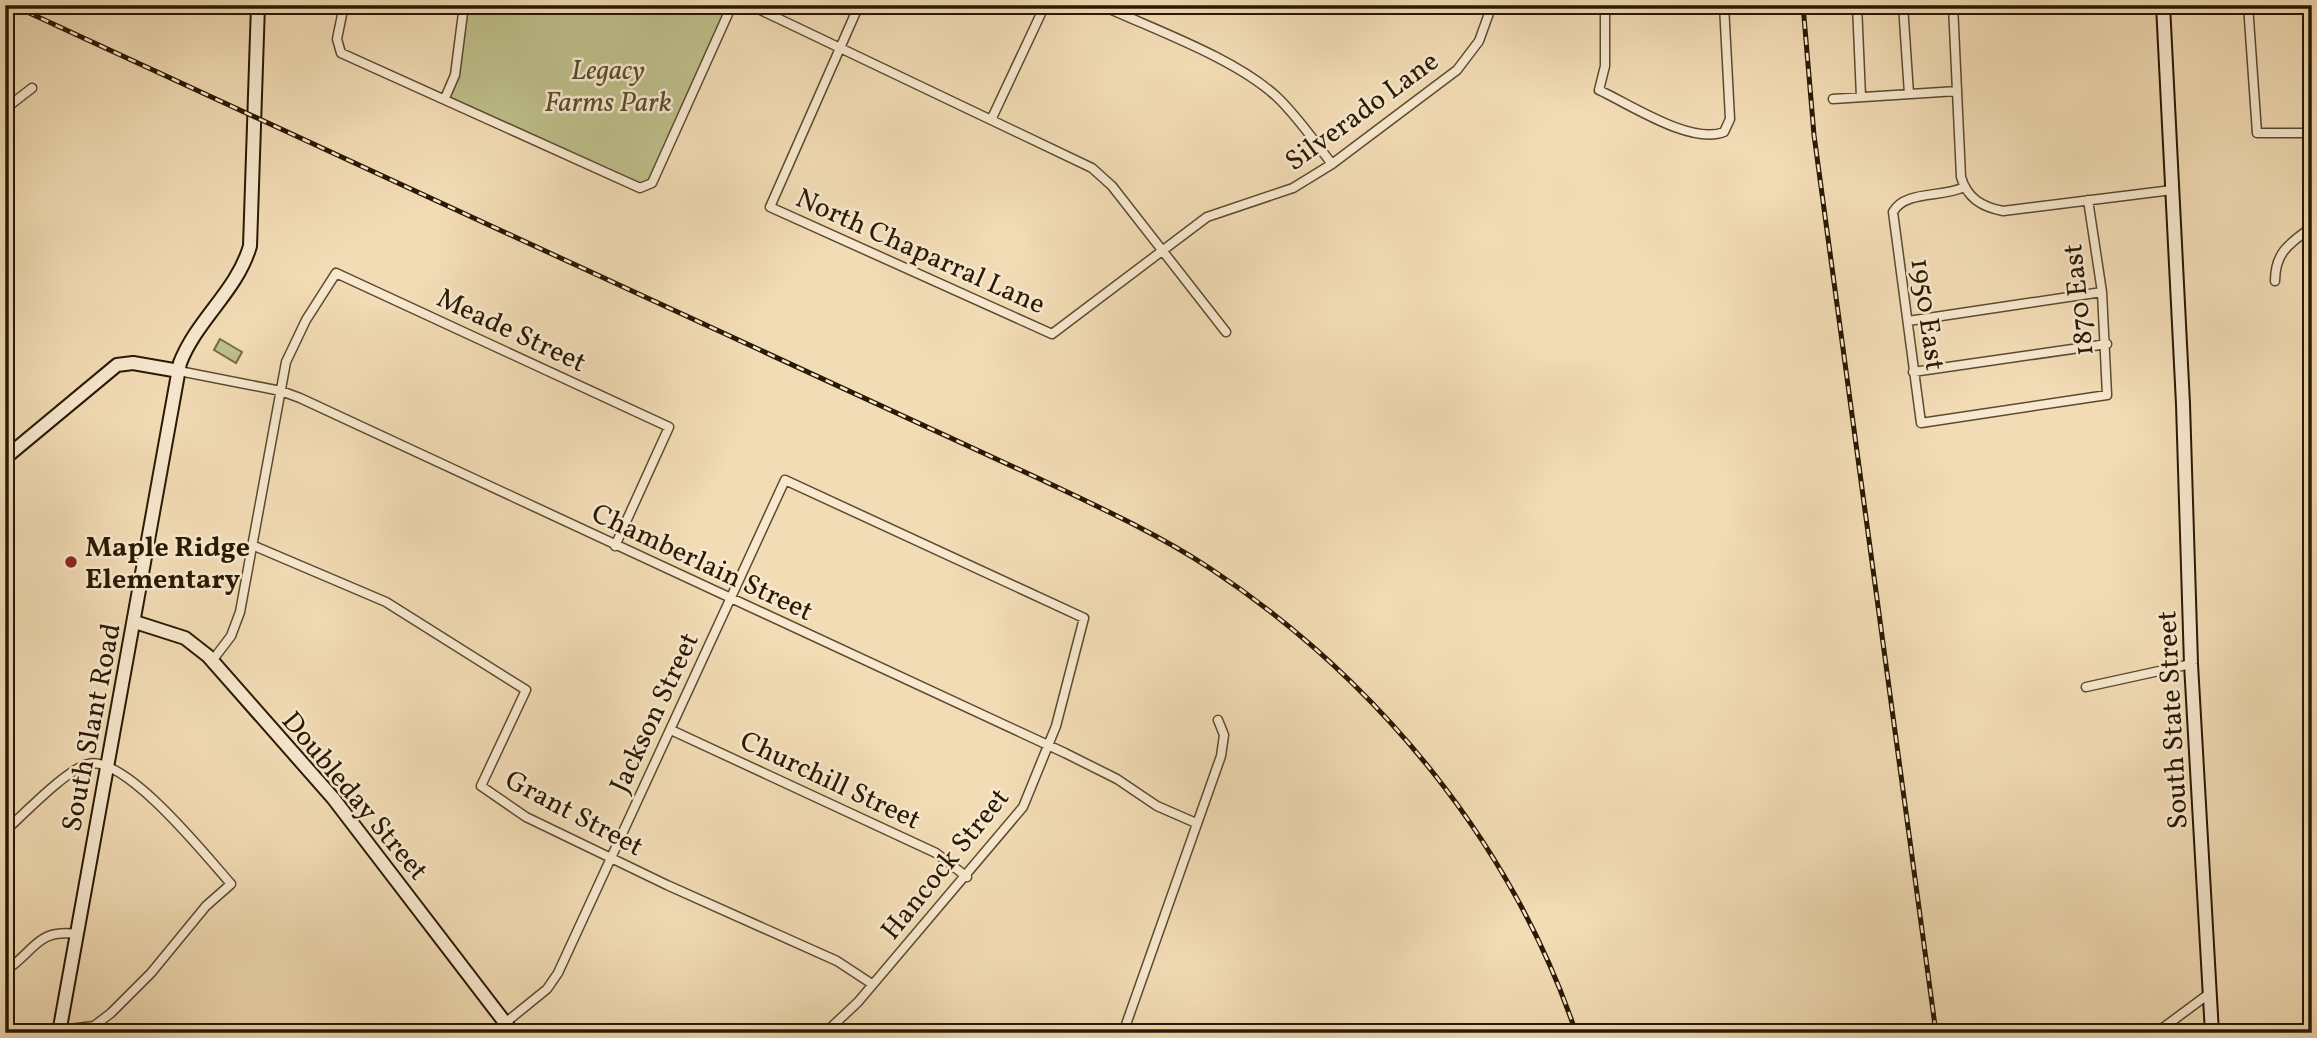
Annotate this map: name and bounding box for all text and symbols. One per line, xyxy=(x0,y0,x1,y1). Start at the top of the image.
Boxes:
street label: Silverado Lane xyxy=(1278,43,1447,181)
park label: Legacy Farms Park xyxy=(544,52,672,123)
street label: North Chaparral Lane xyxy=(789,180,1051,325)
street label: 1870 East xyxy=(2054,242,2105,358)
street label: 1950 East xyxy=(1899,256,1954,373)
street label: Meade Street xyxy=(430,280,592,383)
street label: Chamberlain Street xyxy=(585,495,819,632)
place label: Maple Ridge Elementary xyxy=(85,529,250,600)
marker: Maple Ridge Elementary xyxy=(63,554,79,570)
street label: South State Street xyxy=(2148,610,2199,830)
street label: South Slant Road xyxy=(53,620,132,835)
street label: Jackson Street xyxy=(601,626,709,800)
street label: Doubleday Street xyxy=(272,704,437,890)
street label: Churchill Street xyxy=(733,722,927,840)
street label: Grant Street xyxy=(498,761,650,867)
street label: Hancock Street xyxy=(873,780,1019,949)

